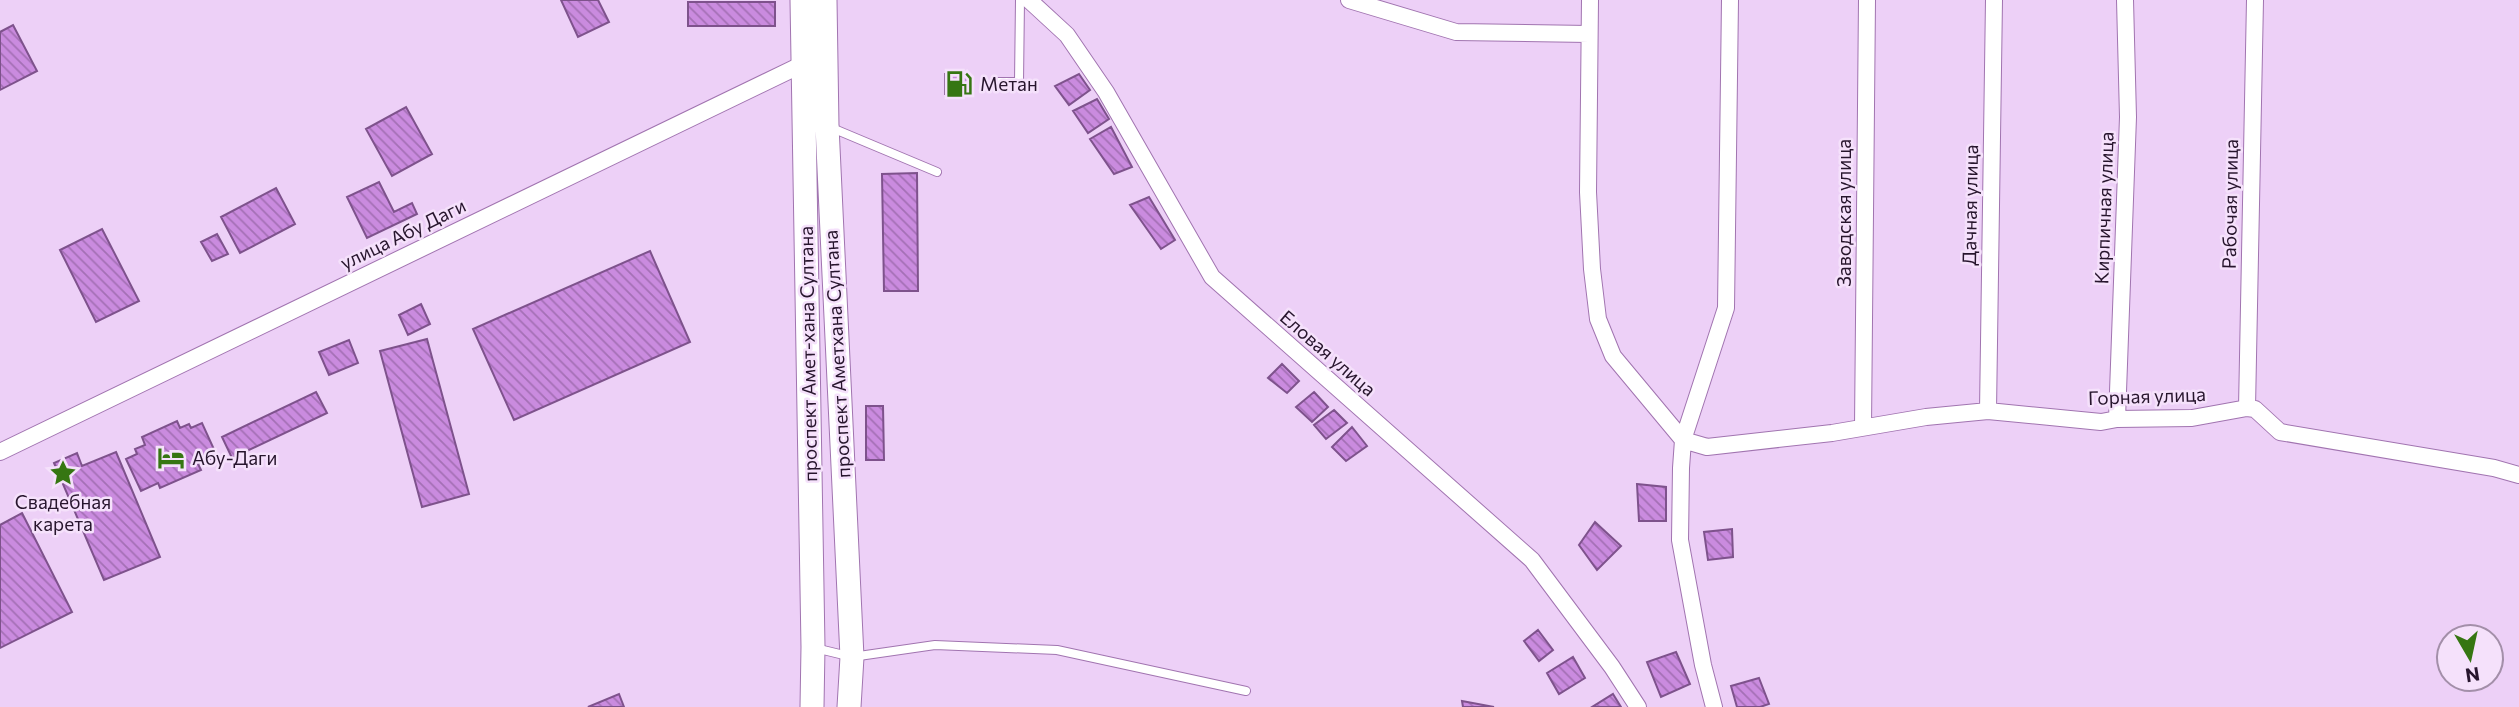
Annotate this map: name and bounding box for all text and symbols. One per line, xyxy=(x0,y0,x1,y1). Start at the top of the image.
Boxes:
fuel station icon: Метан xyxy=(944,69,974,99)
place label: Метан xyxy=(980,72,1038,95)
street label: Кирпичная улица xyxy=(2089,131,2118,285)
street label: Заводская улица xyxy=(1832,139,1855,287)
street label: Рабочая улица xyxy=(2217,139,2242,269)
street label: Дачная улица xyxy=(1957,144,1982,266)
street label: улица Абу Даги xyxy=(336,193,469,274)
street label: проспект Амет-хана Султана xyxy=(794,226,821,482)
street label: проспект Аметхана Султана xyxy=(819,229,854,479)
street label: Еловая улица xyxy=(1276,305,1381,400)
street label: Горная улица xyxy=(2088,382,2206,409)
hotel icon: Абу-Даги xyxy=(156,443,186,473)
place label: Абу-Даги xyxy=(192,446,277,469)
place icon: Свадебная карета xyxy=(48,458,78,488)
place label: Свадебная карета xyxy=(15,490,111,535)
north arrow xyxy=(2435,623,2505,693)
text: N xyxy=(2464,663,2482,688)

